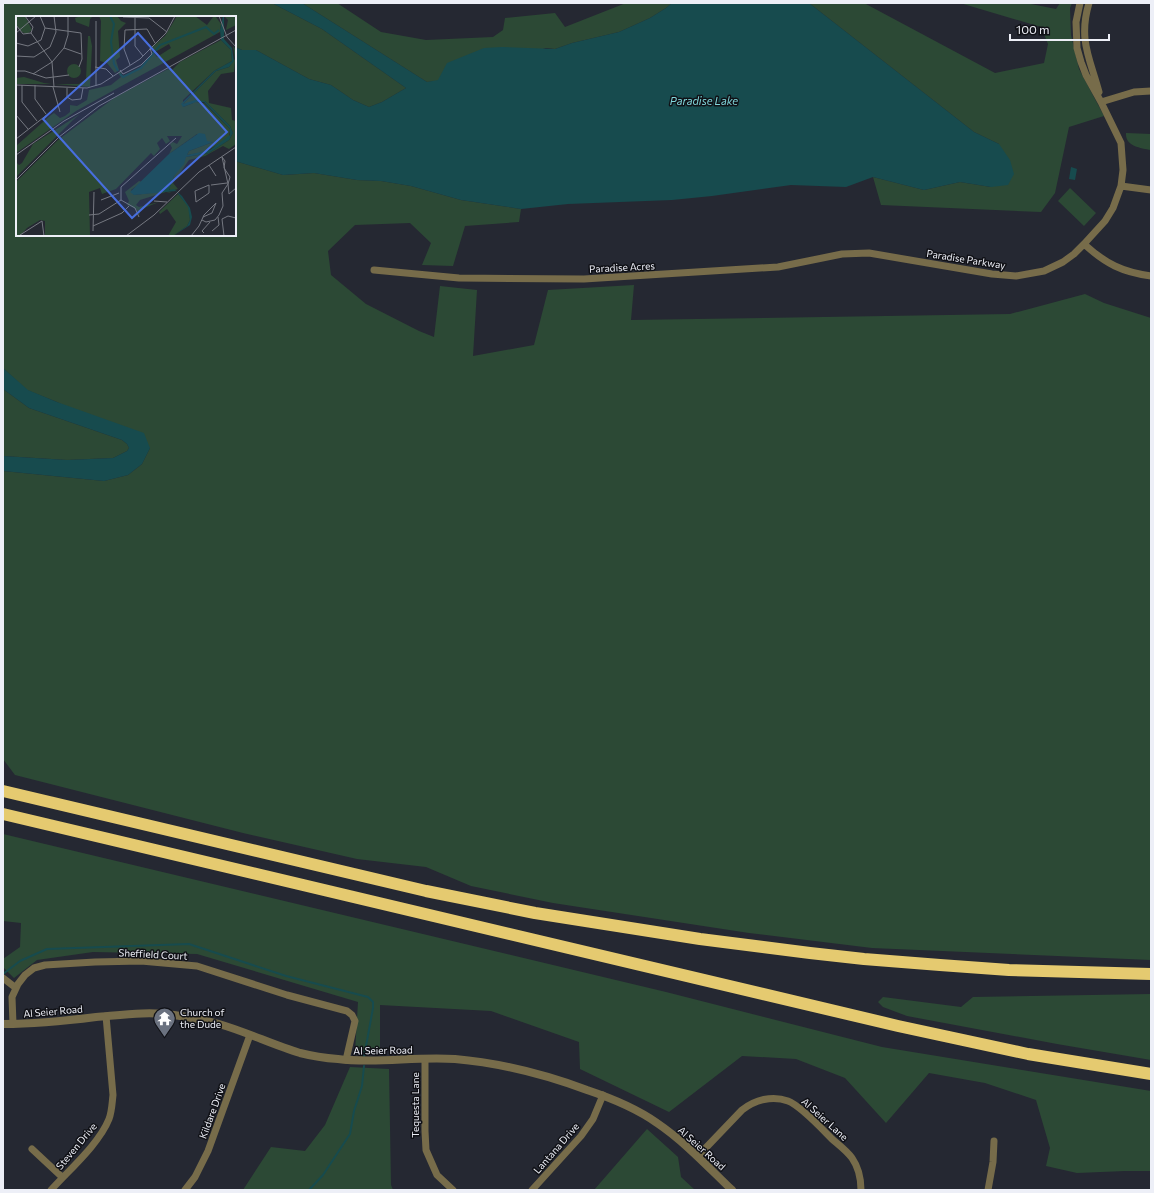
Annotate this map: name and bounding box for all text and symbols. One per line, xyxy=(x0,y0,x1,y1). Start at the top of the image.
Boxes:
inset map xyxy=(16,16,236,236)
scale bar xyxy=(1010,16,1109,42)
text: 100 m xyxy=(1016,22,1050,36)
water label: Paradise Lake xyxy=(670,94,738,107)
street label: Paradise Parkway xyxy=(926,247,1006,271)
street label: Paradise Acres xyxy=(589,259,656,275)
street label: Sheffield Court xyxy=(118,946,188,962)
street label: Al Seier Road xyxy=(23,1002,83,1020)
temple icon: Church of the Dude xyxy=(151,1005,177,1038)
place label: Church of the Dude xyxy=(180,1006,224,1030)
street label: Al Seier Road xyxy=(353,1043,413,1057)
street label: Tequesta Lane xyxy=(409,1072,421,1138)
street label: Kildare Drive xyxy=(196,1082,228,1140)
street label: Al Seier Lane xyxy=(799,1095,851,1143)
street label: Steven Drive xyxy=(53,1120,99,1172)
street label: Lantana Drive xyxy=(531,1120,581,1176)
street label: Al Seier Road xyxy=(676,1124,728,1173)

